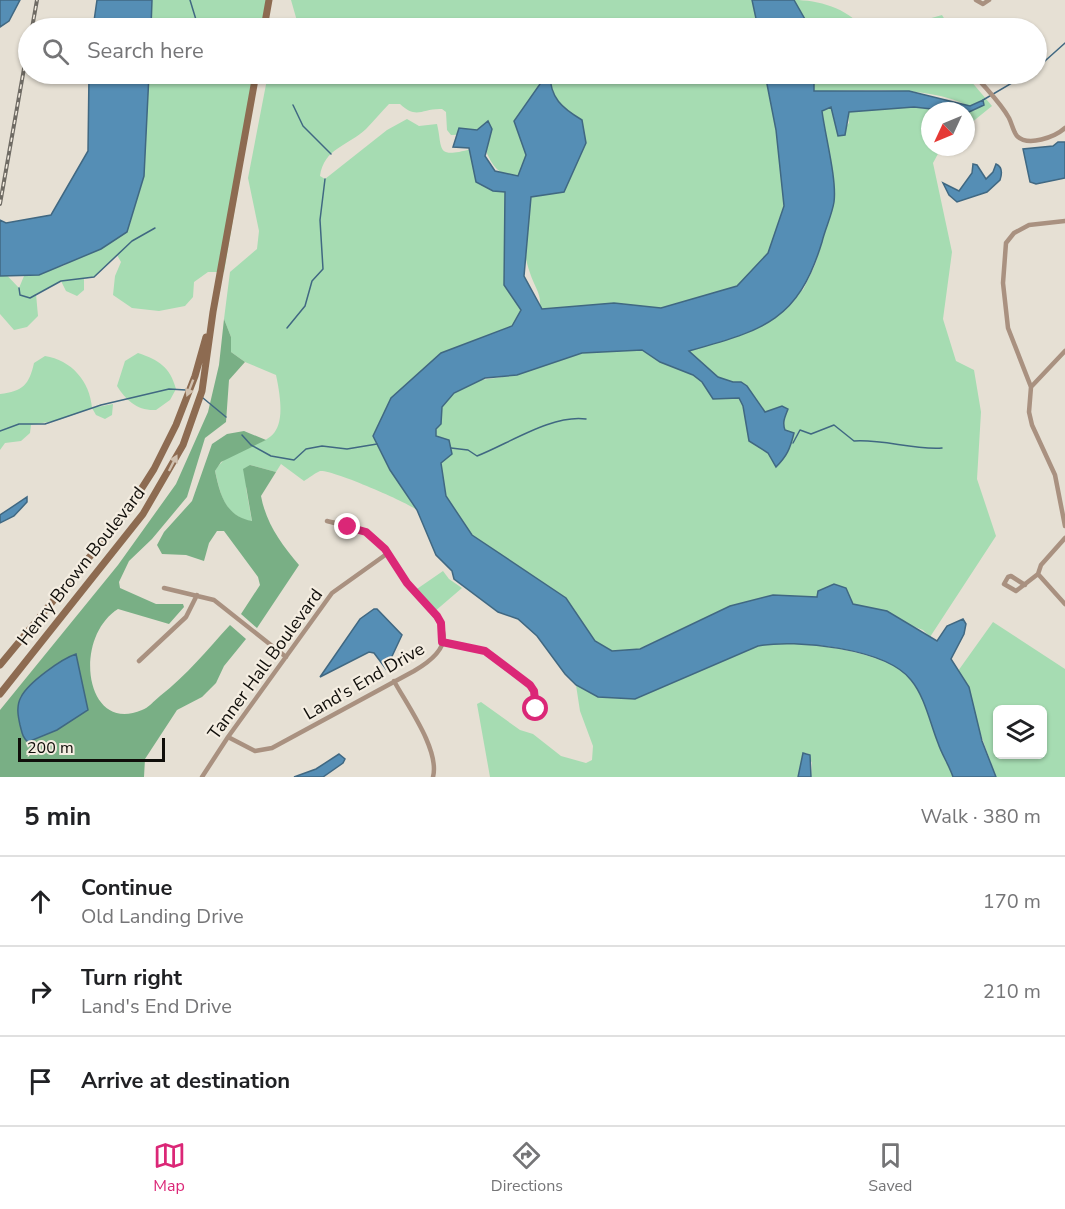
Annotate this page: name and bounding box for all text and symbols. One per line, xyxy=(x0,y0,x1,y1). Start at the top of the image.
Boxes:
search box xyxy=(18,18,1047,84)
icon: search xyxy=(39,35,72,68)
text: Search here xyxy=(87,36,204,66)
north arrow xyxy=(921,102,975,156)
one-way arrow xyxy=(185,379,195,397)
one-way arrow xyxy=(169,454,178,471)
street label: Henry Brown Boulevard xyxy=(11,482,151,650)
route end xyxy=(334,513,360,539)
street label: Tanner Hall Boulevard xyxy=(202,584,328,744)
street label: Land's End Drive xyxy=(299,637,429,725)
route start xyxy=(522,695,548,721)
map controls xyxy=(993,705,1047,759)
button: layers xyxy=(993,705,1047,759)
scale bar xyxy=(18,735,165,762)
text: 200 m xyxy=(27,737,74,759)
text: 5 min xyxy=(24,799,91,834)
text: Walk · 380 m xyxy=(921,803,1041,830)
text: Continue xyxy=(81,873,172,903)
icon: ahead xyxy=(24,885,57,918)
text: 170 m xyxy=(983,888,1041,915)
text: Old Landing Drive xyxy=(81,903,244,930)
text: Turn right xyxy=(81,963,182,993)
icon: right xyxy=(24,975,57,1008)
text: 210 m xyxy=(983,978,1041,1005)
text: Land's End Drive xyxy=(81,993,232,1020)
icon: arrive xyxy=(24,1065,57,1098)
text: Arrive at destination xyxy=(81,1066,290,1096)
tab: Map xyxy=(153,1139,186,1197)
tab: Directions xyxy=(491,1139,563,1197)
tab: Saved xyxy=(868,1139,912,1197)

